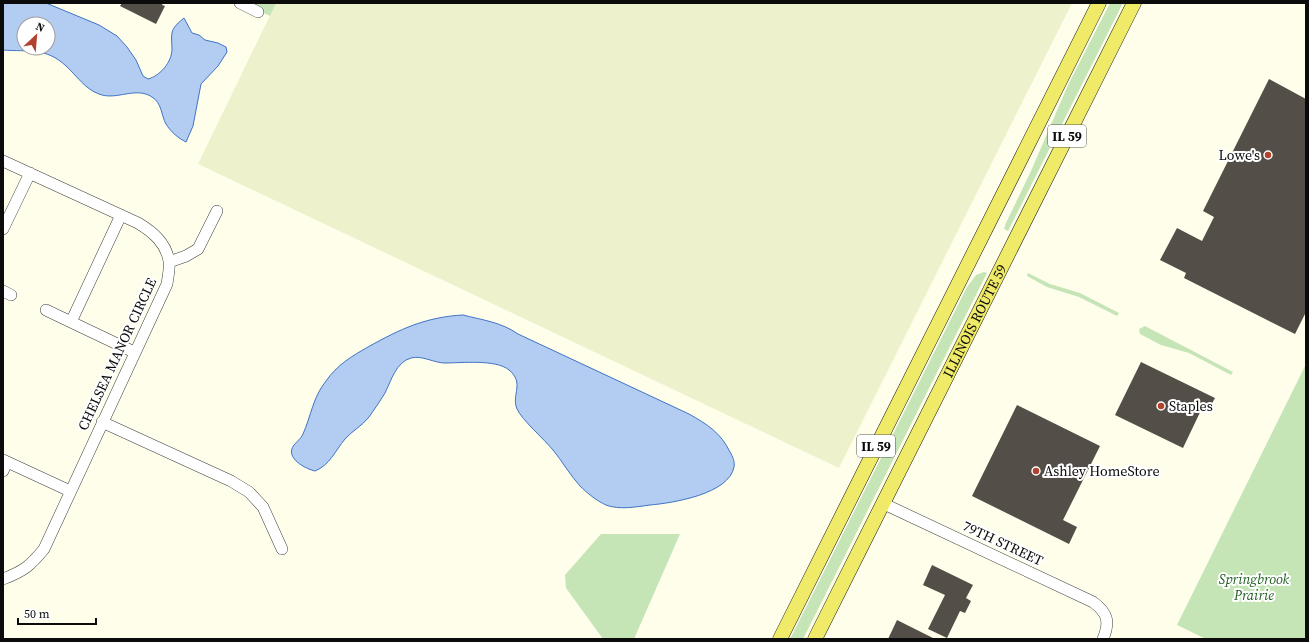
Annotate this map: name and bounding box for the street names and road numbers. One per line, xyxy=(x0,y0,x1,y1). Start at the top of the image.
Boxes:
road number: IL 59 xyxy=(1048,125,1086,147)
street label: ILLINOIS ROUTE 59 xyxy=(938,261,1011,381)
street label: CHELSEA MANOR CIRCLE xyxy=(73,274,161,434)
road number: IL 59 xyxy=(857,435,895,457)
street label: 79TH STREET xyxy=(959,516,1047,571)

